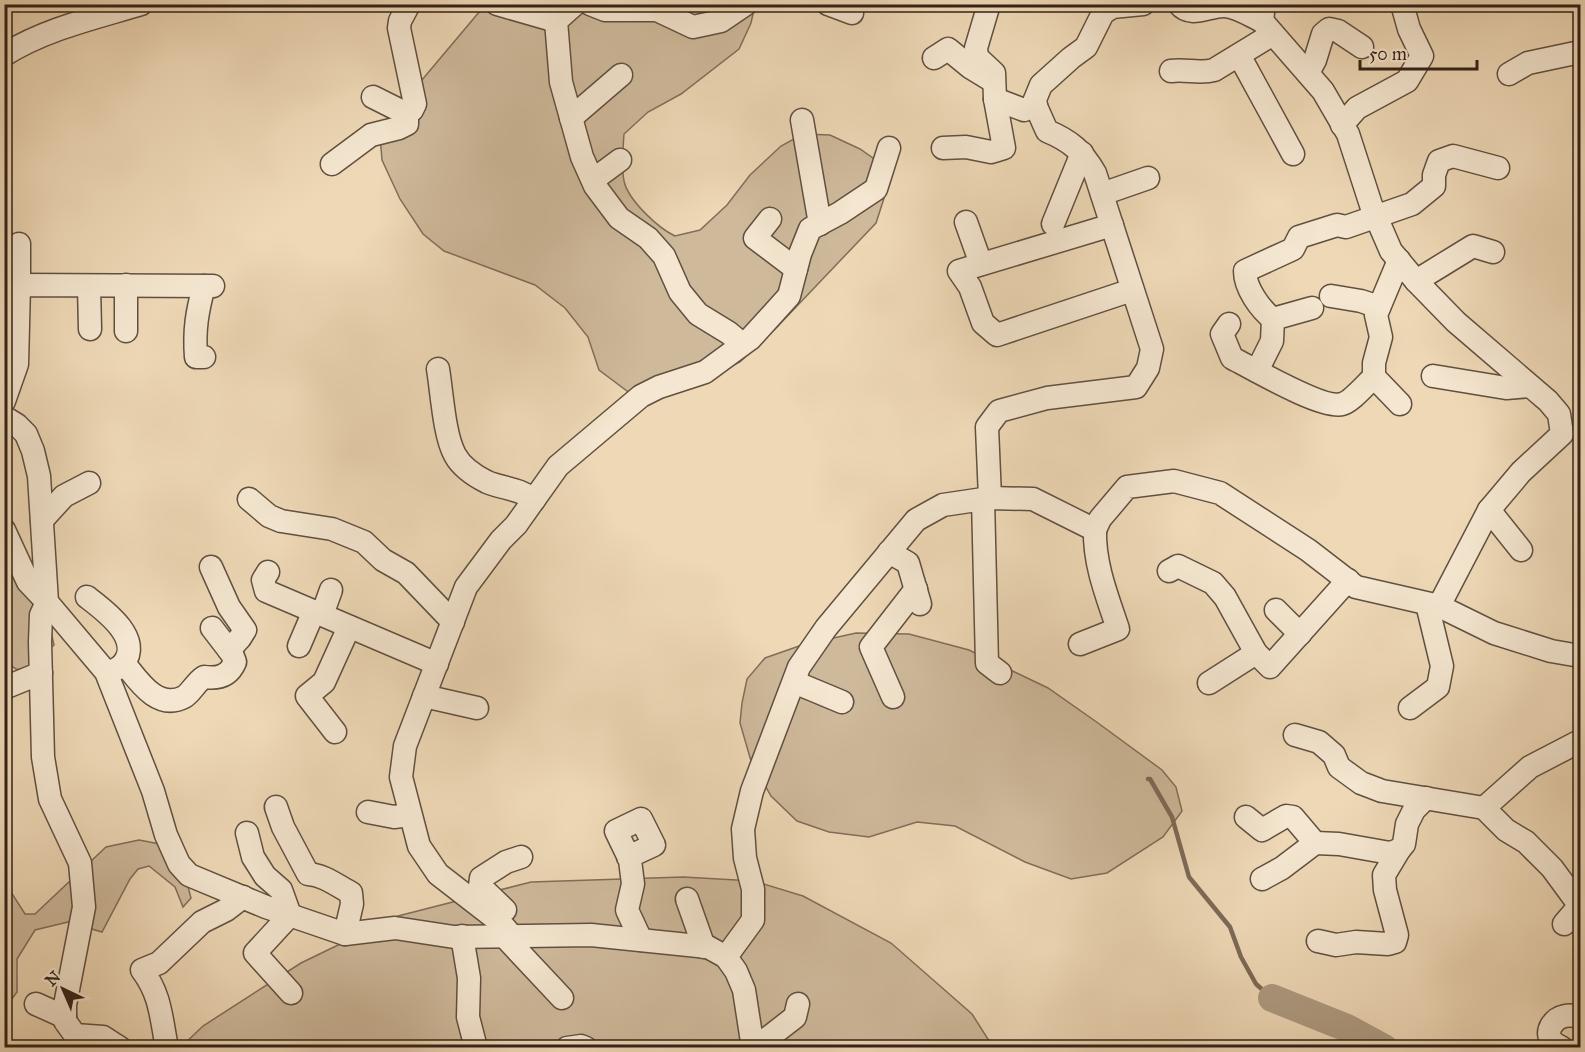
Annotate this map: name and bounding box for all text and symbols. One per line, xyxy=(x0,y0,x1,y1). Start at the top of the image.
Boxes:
scale bar xyxy=(1360,33,1477,71)
text: 50 m xyxy=(1369,43,1407,65)
north arrow xyxy=(33,959,93,1019)
text: N xyxy=(41,967,65,990)

